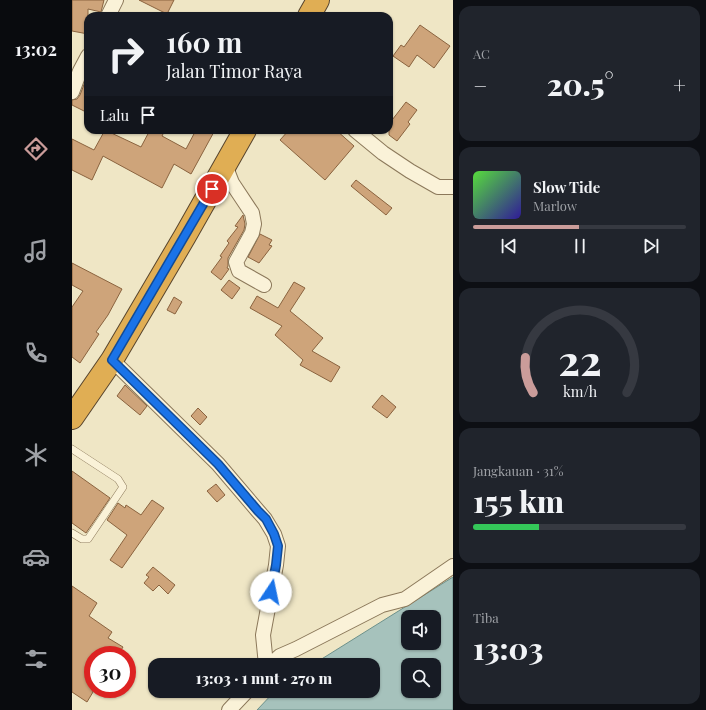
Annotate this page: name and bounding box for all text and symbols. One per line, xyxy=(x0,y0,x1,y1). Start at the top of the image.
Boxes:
text: 160 m xyxy=(166,23,242,60)
icon: right xyxy=(100,28,152,80)
text: 13:02 xyxy=(15,37,57,61)
text: AC xyxy=(473,45,490,62)
text: Jalan Timor Raya xyxy=(166,59,302,83)
text: 20.5° xyxy=(547,64,614,104)
text: − xyxy=(473,70,487,100)
text: + xyxy=(673,70,686,100)
icon: arrive xyxy=(137,104,159,126)
text: Lalu xyxy=(100,105,129,125)
icon: directions xyxy=(22,135,50,163)
pin xyxy=(195,172,229,206)
text: Slow Tide xyxy=(533,177,600,197)
icon: arrive xyxy=(201,178,223,200)
text: Marlow xyxy=(533,197,577,214)
icon: previous xyxy=(498,235,520,257)
icon: pause xyxy=(569,235,591,257)
icon: next xyxy=(640,235,662,257)
icon: music xyxy=(22,237,50,265)
text: 22 xyxy=(558,331,601,386)
icon: phone xyxy=(22,339,50,367)
text: km/h xyxy=(562,382,597,401)
icon: climate xyxy=(22,441,50,469)
text: Jangkauan · 31% xyxy=(473,462,563,479)
text: 155 km xyxy=(473,481,564,521)
icon: car xyxy=(22,543,50,571)
position arrow xyxy=(250,571,292,613)
text: Tiba xyxy=(473,609,499,626)
map controls xyxy=(401,610,441,698)
button: sound xyxy=(401,610,441,650)
text: 13:03 xyxy=(473,628,543,668)
icon: filters xyxy=(22,645,50,673)
speed limit sign: 30 xyxy=(84,646,136,698)
button: search xyxy=(401,658,441,698)
text: 13:03 · 1 mnt · 270 m xyxy=(196,668,332,688)

